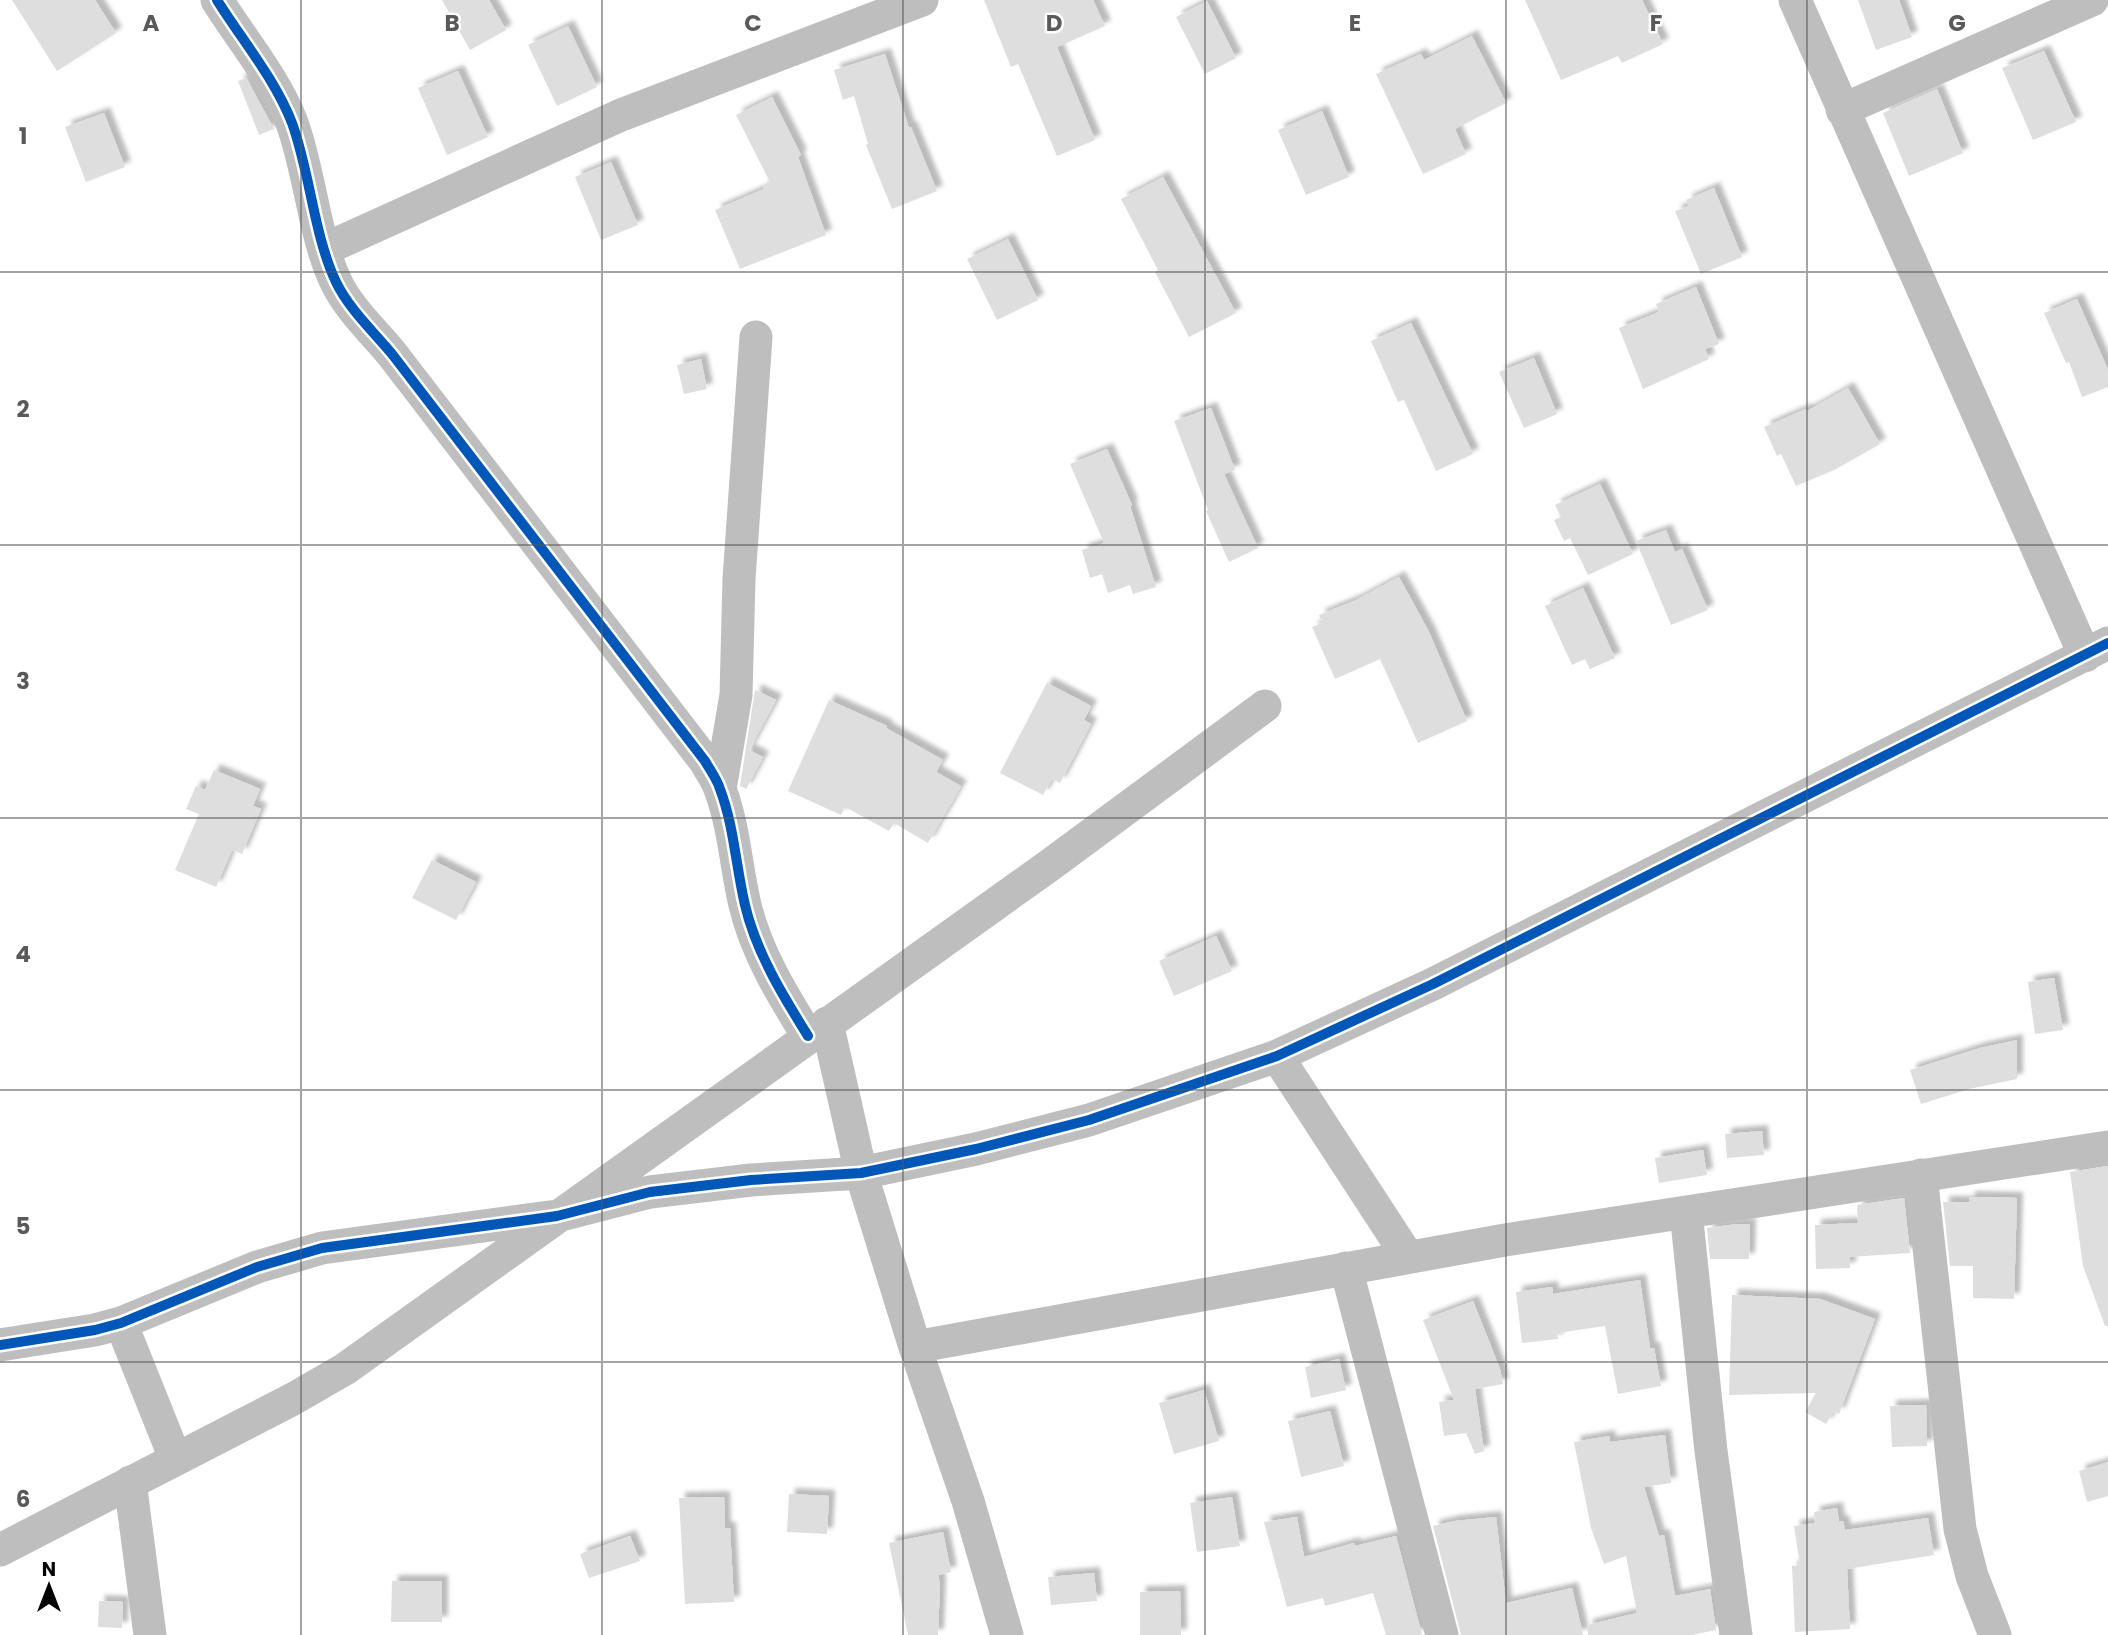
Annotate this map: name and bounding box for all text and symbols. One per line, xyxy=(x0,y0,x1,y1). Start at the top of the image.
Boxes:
text: A xyxy=(143,7,160,39)
text: B xyxy=(444,7,460,39)
text: C xyxy=(744,7,762,39)
text: D xyxy=(1046,7,1062,39)
text: E xyxy=(1349,7,1361,39)
text: F xyxy=(1650,7,1662,39)
text: G xyxy=(1948,7,1966,39)
text: 1 xyxy=(19,120,27,152)
text: 2 xyxy=(16,393,30,425)
text: 3 xyxy=(16,665,30,697)
text: 4 xyxy=(15,938,31,970)
text: 5 xyxy=(16,1210,30,1242)
text: 6 xyxy=(16,1483,30,1515)
north arrow xyxy=(14,1551,84,1621)
text: N xyxy=(42,1556,56,1583)

